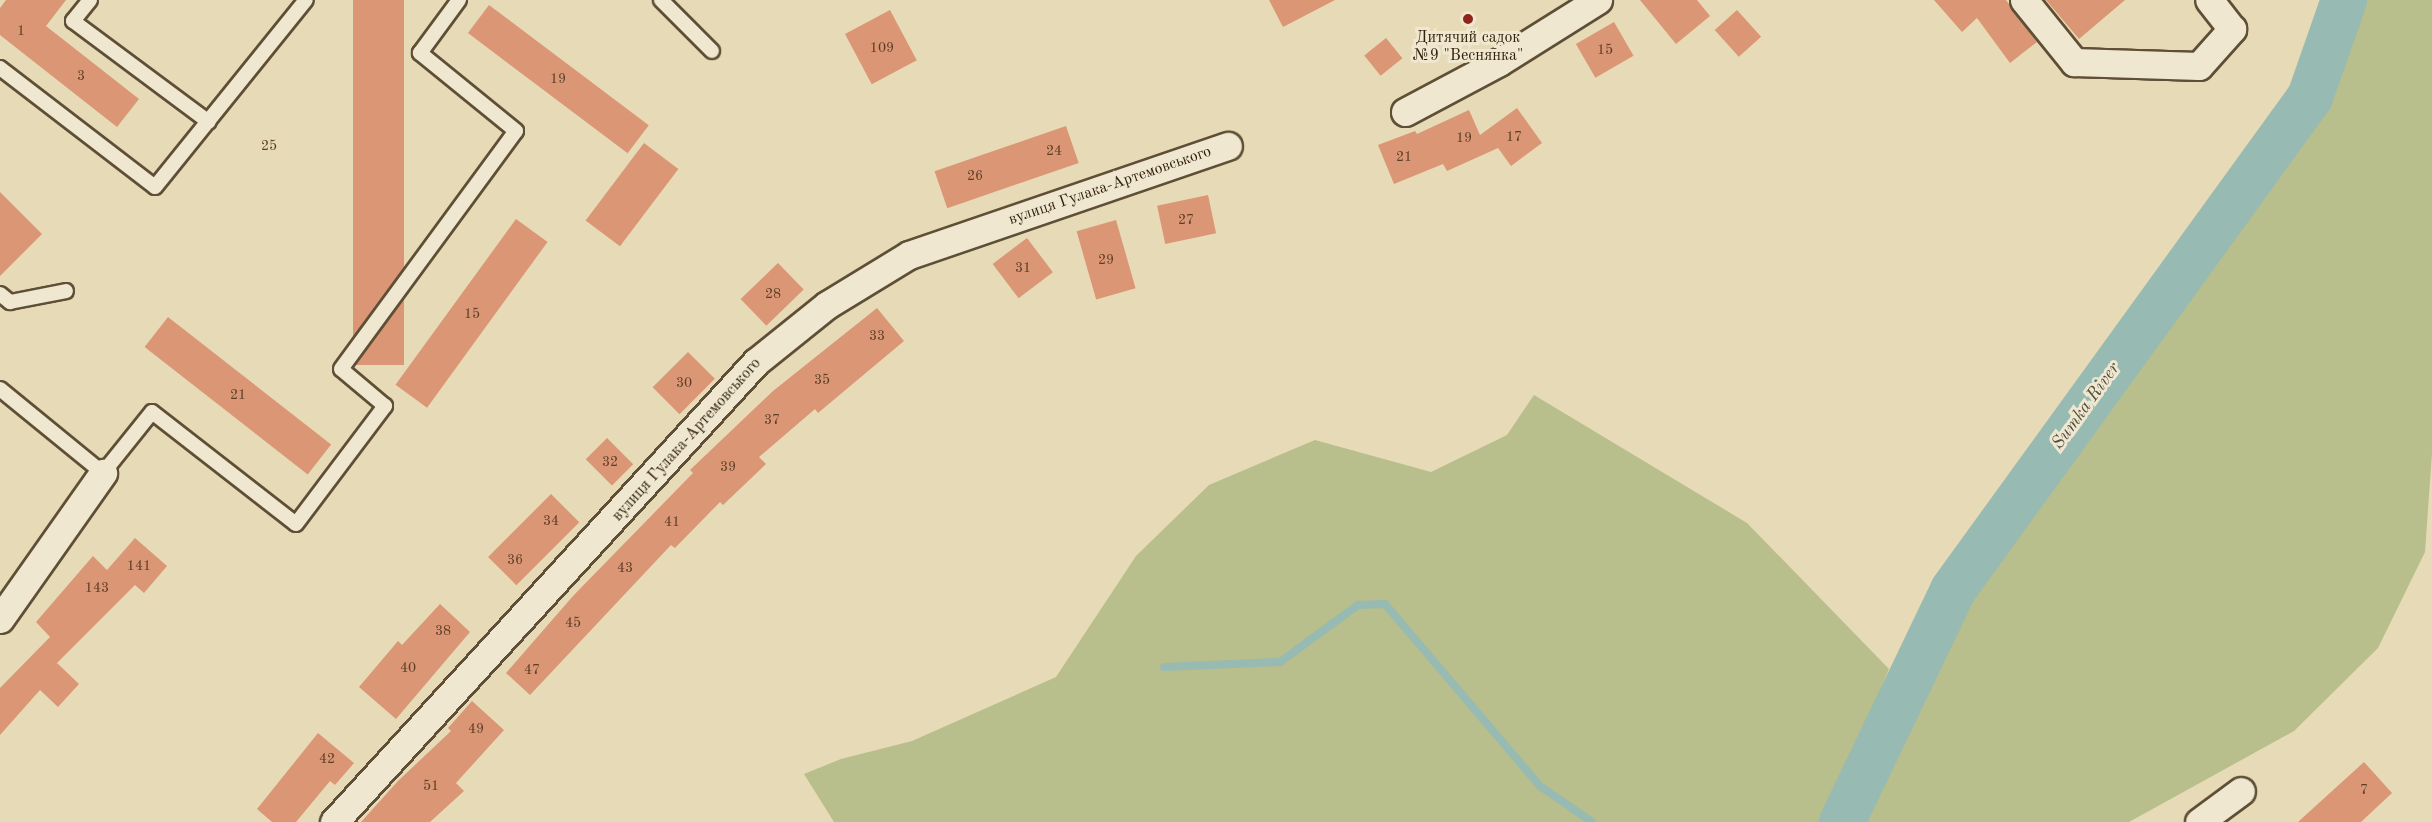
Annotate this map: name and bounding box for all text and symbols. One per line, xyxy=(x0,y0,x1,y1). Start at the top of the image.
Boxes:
marker: Дитячий садок №9 "Веснянка" xyxy=(1461,12,1475,26)
house number: 1 xyxy=(17,23,25,39)
place label: Дитячий садок №9 "Веснянка" xyxy=(1413,28,1523,66)
house number: 109 xyxy=(870,40,894,56)
house number: 15 xyxy=(1597,42,1613,58)
house number: 3 xyxy=(77,68,85,84)
house number: 19 xyxy=(550,71,566,87)
house number: 17 xyxy=(1506,129,1522,145)
house number: 19 xyxy=(1456,130,1472,146)
house number: 25 xyxy=(261,138,277,154)
street label: вулиця Гулака-Артемовського xyxy=(1006,142,1214,230)
house number: 24 xyxy=(1046,143,1062,159)
house number: 21 xyxy=(1396,149,1412,165)
house number: 26 xyxy=(967,168,983,184)
house number: 27 xyxy=(1178,212,1194,228)
house number: 29 xyxy=(1098,252,1114,268)
house number: 31 xyxy=(1015,260,1031,276)
house number: 28 xyxy=(765,286,781,302)
house number: 15 xyxy=(464,306,480,322)
house number: 33 xyxy=(869,328,885,344)
street label: вулиця Гулака-Артемовського xyxy=(609,354,765,526)
water label: Sumka River xyxy=(2047,358,2125,454)
house number: 35 xyxy=(814,372,830,388)
house number: 30 xyxy=(676,375,692,391)
house number: 21 xyxy=(230,387,246,403)
house number: 37 xyxy=(764,412,780,428)
house number: 32 xyxy=(602,454,618,470)
house number: 39 xyxy=(720,459,736,475)
house number: 34 xyxy=(543,513,559,529)
house number: 41 xyxy=(664,514,680,530)
house number: 36 xyxy=(507,552,523,568)
house number: 141 xyxy=(127,558,151,574)
house number: 43 xyxy=(617,560,633,576)
house number: 143 xyxy=(85,580,109,596)
house number: 45 xyxy=(565,615,581,631)
house number: 38 xyxy=(435,623,451,639)
house number: 40 xyxy=(400,660,416,676)
house number: 47 xyxy=(524,662,540,678)
house number: 49 xyxy=(468,721,484,737)
house number: 42 xyxy=(319,751,335,767)
house number: 51 xyxy=(423,778,439,794)
house number: 7 xyxy=(2360,782,2368,798)

